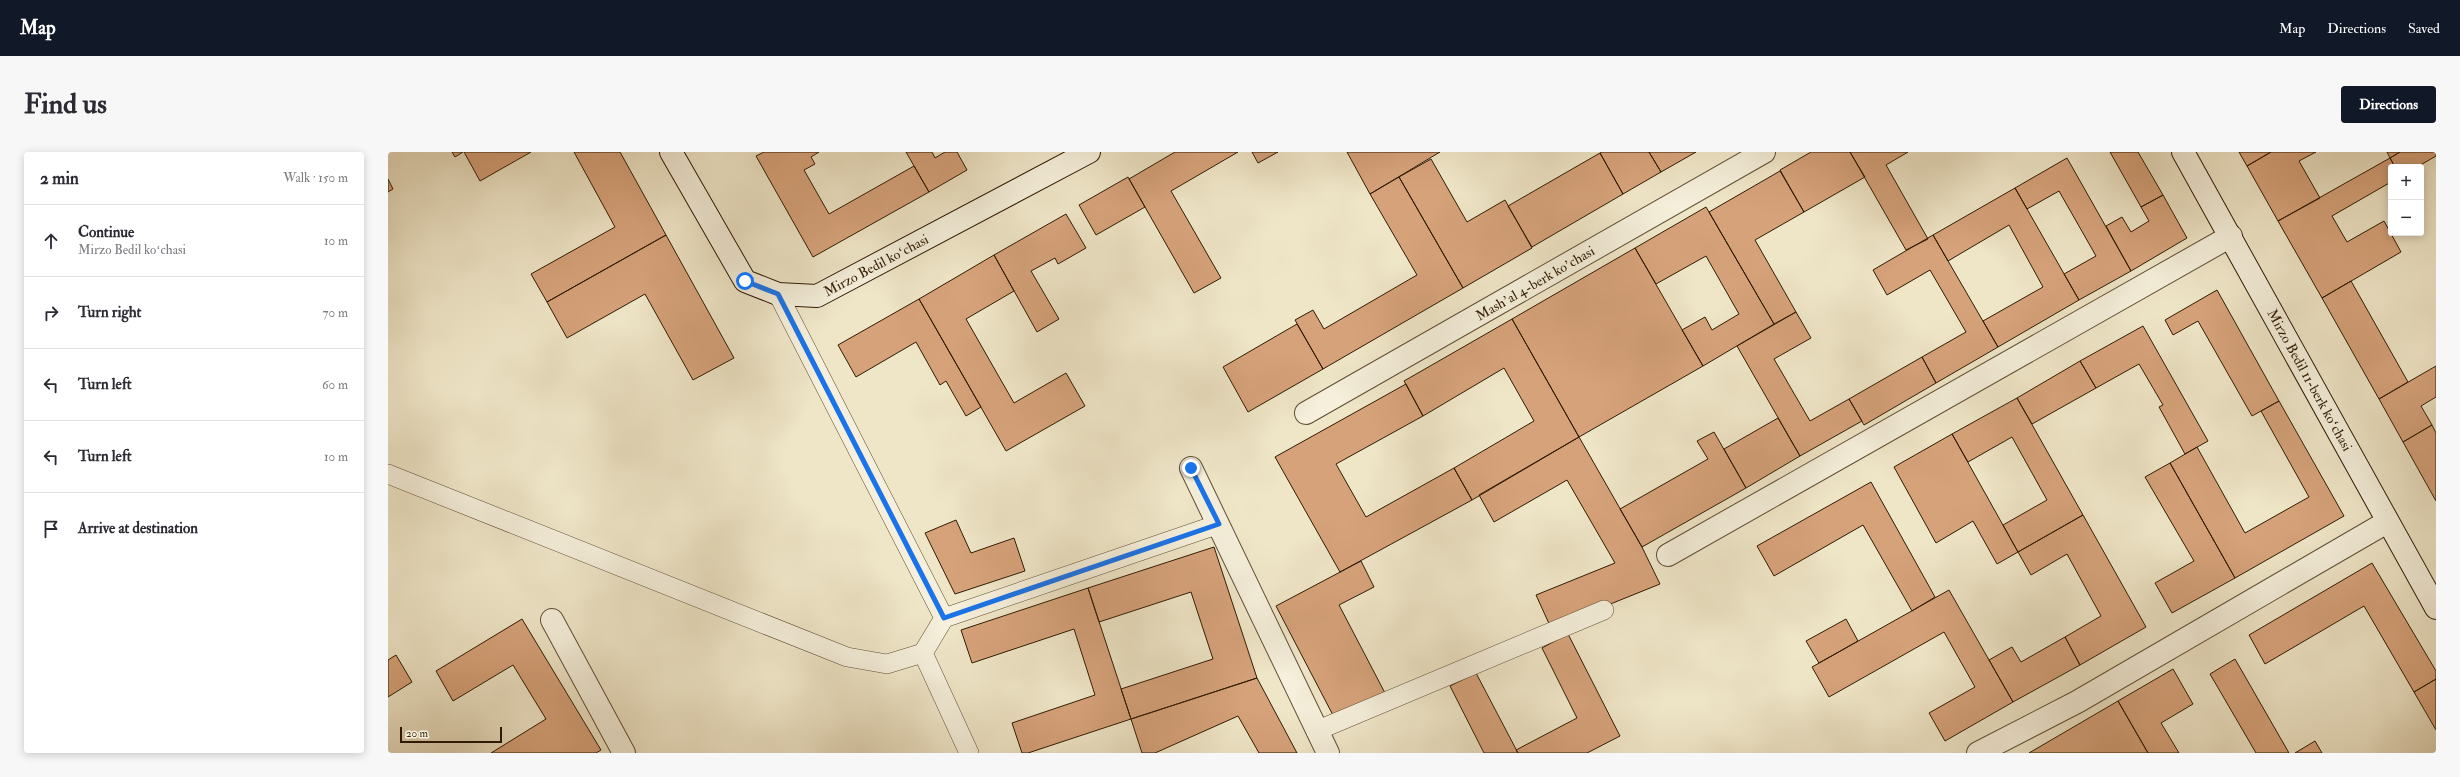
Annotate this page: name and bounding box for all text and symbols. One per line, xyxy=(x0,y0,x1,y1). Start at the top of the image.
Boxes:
text: Map xyxy=(20,16,56,40)
text: Map xyxy=(2279,20,2305,37)
text: Directions xyxy=(2327,20,2386,37)
text: Saved xyxy=(2408,20,2440,37)
button: Directions xyxy=(2341,86,2436,123)
text: Find us xyxy=(24,87,107,122)
map controls xyxy=(2388,164,2424,236)
button: + xyxy=(2388,164,2424,200)
text: 2 min xyxy=(40,168,79,189)
text: Walk · 150 m xyxy=(283,170,348,186)
button: − xyxy=(2388,200,2424,236)
text: Continue xyxy=(78,223,134,242)
icon: ahead xyxy=(40,230,62,252)
street label: Mirzo Bedil koʻchasi xyxy=(821,231,932,300)
text: 10 m xyxy=(324,233,348,249)
text: Mirzo Bedil koʻchasi xyxy=(78,242,186,258)
street label: Mashʼal 4-berk koʼchasi xyxy=(1473,242,1598,324)
route start xyxy=(736,272,754,290)
icon: right xyxy=(40,302,62,324)
text: Turn right xyxy=(78,303,141,322)
text: 70 m xyxy=(323,305,348,321)
street label: Mirzo Bedil 11-berk koʻchasi xyxy=(2263,306,2356,454)
icon: left xyxy=(40,374,62,396)
text: Turn left xyxy=(78,375,132,394)
text: 60 m xyxy=(322,377,348,393)
icon: left xyxy=(40,446,62,468)
text: Turn left xyxy=(78,447,132,466)
text: 10 m xyxy=(324,449,348,465)
route end xyxy=(1182,459,1200,477)
icon: arrive xyxy=(40,518,62,540)
text: Arrive at destination xyxy=(78,519,198,538)
scale bar xyxy=(400,725,502,744)
text: 20 m xyxy=(406,727,428,740)

